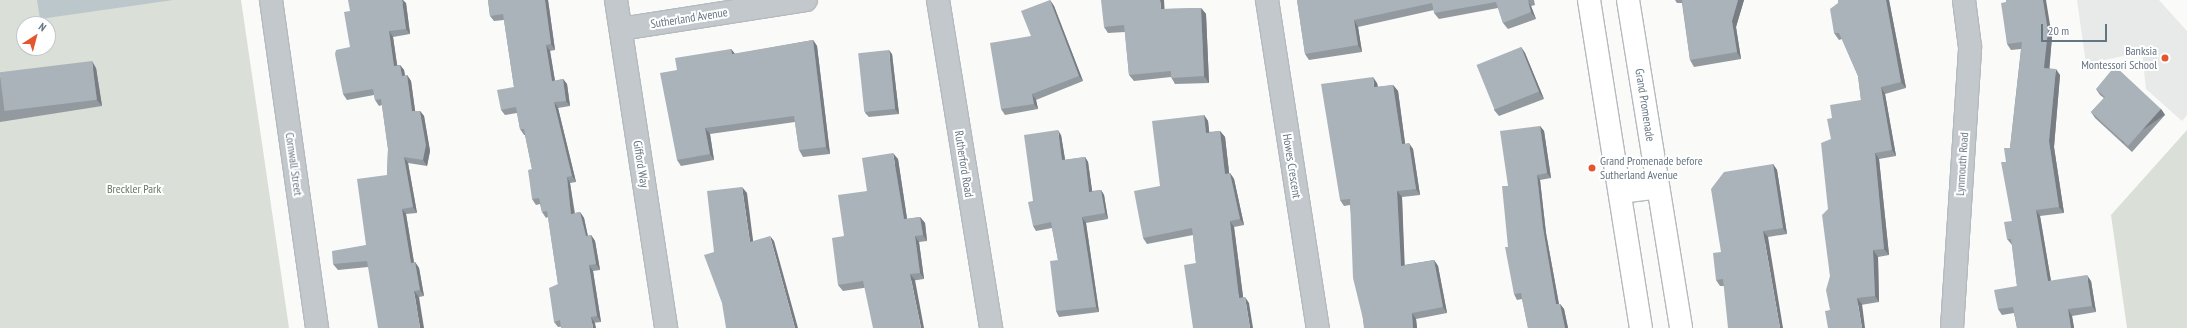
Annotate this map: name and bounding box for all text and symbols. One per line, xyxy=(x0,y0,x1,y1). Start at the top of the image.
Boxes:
street label: Sutherland Avenue xyxy=(649,5,729,31)
north arrow xyxy=(16,16,56,56)
scale bar xyxy=(2043,16,2109,42)
text: N xyxy=(36,20,49,35)
text: 20 m xyxy=(2048,23,2069,38)
place label: Banksia Montessori School xyxy=(2081,44,2157,72)
marker: Banksia Montessori School xyxy=(2160,53,2170,63)
street label: Grand Promenade xyxy=(1632,68,1658,142)
street label: Rutherford Road xyxy=(952,130,976,198)
street label: Cornwall Street xyxy=(282,131,306,197)
street label: Lynmouth Road xyxy=(1953,132,1971,196)
street label: Howes Crescent xyxy=(1280,133,1304,199)
street label: Gifford Way xyxy=(630,139,652,189)
place label: Grand Promenade before Sutherland Avenue xyxy=(1600,154,1703,182)
marker: Grand Promenade before Sutherland Avenue xyxy=(1587,163,1597,173)
park label: Breckler Park xyxy=(107,182,161,196)

